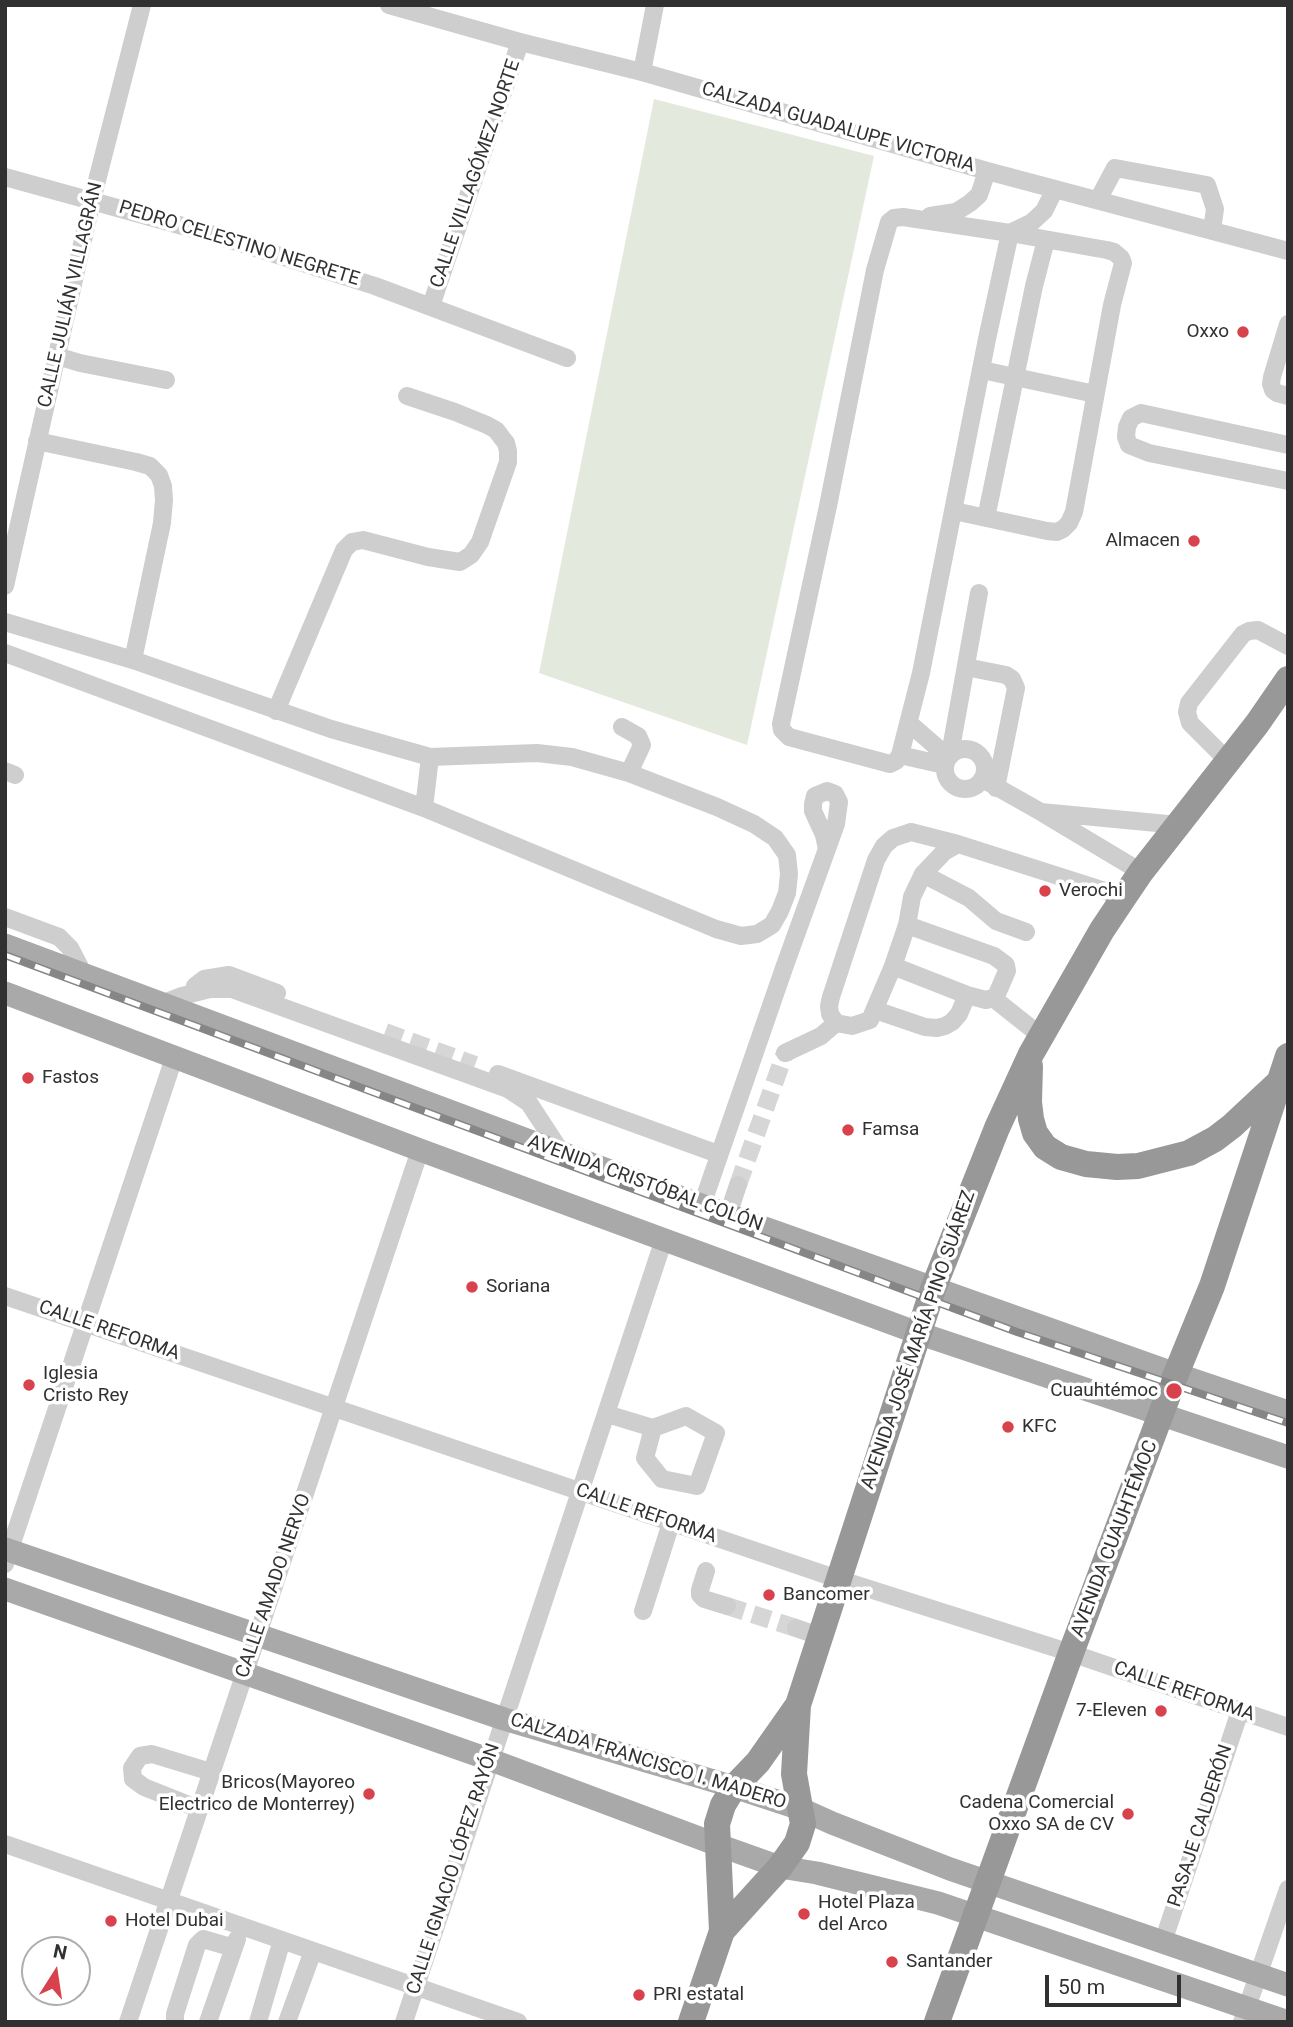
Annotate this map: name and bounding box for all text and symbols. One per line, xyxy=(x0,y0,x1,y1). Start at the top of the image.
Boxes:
street label: CALLE VILLAGÓMEZ NORTE xyxy=(426,57,526,291)
street label: CALZADA GUADALUPE VICTORIA xyxy=(699,78,977,178)
street label: CALLE JULIÁN VILLAGRÁN xyxy=(34,180,108,410)
street label: PEDRO CELESTINO NEGRETE xyxy=(116,197,362,291)
place label: Oxxo xyxy=(1186,321,1229,343)
marker: Oxxo xyxy=(1235,324,1251,340)
place label: Almacen xyxy=(1105,530,1180,552)
marker: Almacen xyxy=(1186,533,1202,549)
place label: Verochi xyxy=(1059,880,1123,902)
marker: Verochi xyxy=(1037,883,1053,899)
place label: Fastos xyxy=(42,1067,99,1089)
marker: Fastos xyxy=(20,1070,36,1086)
place label: Famsa xyxy=(862,1119,919,1141)
marker: Famsa xyxy=(840,1122,856,1138)
street label: AVENIDA CRISTÓBAL COLÓN xyxy=(525,1131,765,1237)
street label: AVENIDA JOSÉ MARÍA PINO SUÁREZ xyxy=(857,1188,981,1492)
place label: Soriana xyxy=(486,1276,550,1298)
marker: Soriana xyxy=(464,1279,480,1295)
street label: CALLE REFORMA xyxy=(35,1296,183,1366)
place label: Iglesia Cristo Rey xyxy=(43,1363,128,1407)
marker: Iglesia Cristo Rey xyxy=(21,1377,37,1393)
place label: Cuauhtémoc xyxy=(1050,1380,1158,1402)
marker: Cuauhtémoc xyxy=(1164,1381,1184,1401)
place label: KFC xyxy=(1022,1416,1057,1438)
marker: KFC xyxy=(1000,1419,1016,1435)
street label: AVENIDA CUAUHTÉMOC xyxy=(1067,1437,1163,1641)
street label: CALLE REFORMA xyxy=(572,1479,720,1549)
street label: CALLE AMADO NERVO xyxy=(232,1491,316,1681)
place label: Bancomer xyxy=(783,1584,870,1606)
marker: Bancomer xyxy=(761,1587,777,1603)
street label: CALLE REFORMA xyxy=(1110,1657,1258,1727)
place label: 7-Eleven xyxy=(1076,1700,1147,1722)
marker: 7-Eleven xyxy=(1153,1703,1169,1719)
street label: CALZADA FRANCISCO I. MADERO xyxy=(507,1709,789,1815)
street label: CALLE IGNACIO LÓPEZ RAYÓN xyxy=(403,1741,505,1997)
street label: PASAJE CALDERÓN xyxy=(1164,1742,1238,1910)
place label: Bricos(Mayoreo Electrico de Monterrey) xyxy=(159,1772,355,1816)
marker: Bricos(Mayoreo Electrico de Monterrey) xyxy=(361,1786,377,1802)
place label: Cadena Comercial Oxxo SA de CV xyxy=(959,1792,1114,1836)
marker: Cadena Comercial Oxxo SA de CV xyxy=(1120,1806,1136,1822)
place label: Hotel Plaza del Arco xyxy=(818,1892,915,1936)
marker: Hotel Plaza del Arco xyxy=(796,1906,812,1922)
place label: Hotel Dubai xyxy=(125,1910,224,1932)
marker: Hotel Dubai xyxy=(103,1913,119,1929)
north arrow xyxy=(21,1936,91,2006)
text: N xyxy=(51,1939,69,1965)
place label: Santander xyxy=(906,1951,992,1973)
marker: Santander xyxy=(884,1954,900,1970)
scale bar xyxy=(1048,1960,1184,2004)
text: 50 m xyxy=(1058,1975,1105,1999)
place label: PRI estatal xyxy=(653,1984,744,2006)
marker: PRI estatal xyxy=(631,1987,647,2003)

